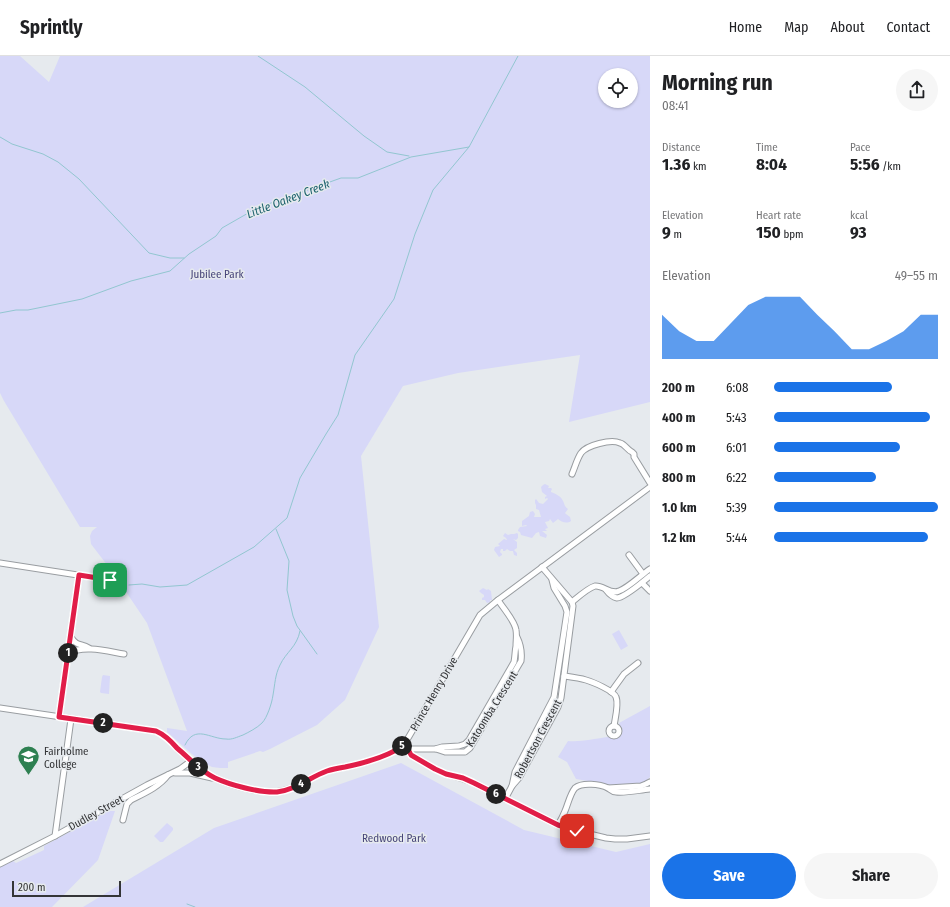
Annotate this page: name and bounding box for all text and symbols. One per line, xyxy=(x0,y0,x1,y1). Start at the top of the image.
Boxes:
text: Sprintly xyxy=(20,16,83,39)
text: Home xyxy=(729,19,762,36)
text: Map xyxy=(784,19,808,36)
text: About xyxy=(830,19,865,36)
text: Contact xyxy=(887,19,930,36)
map controls xyxy=(598,68,638,108)
button: locate xyxy=(598,68,638,108)
text: Morning run xyxy=(662,69,773,96)
button: share xyxy=(896,69,938,111)
text: 08:41 xyxy=(662,98,689,113)
text: Distance xyxy=(662,141,701,154)
text: Time xyxy=(756,141,778,154)
text: Pace xyxy=(850,141,871,154)
text: 1.36 xyxy=(662,154,690,175)
text: 8:04 xyxy=(756,154,787,175)
text: 5:56 xyxy=(850,154,880,175)
text: km xyxy=(690,160,706,173)
text: /km xyxy=(880,160,901,173)
water label: Little Oakey Creek xyxy=(244,177,332,221)
text: Elevation xyxy=(662,209,703,222)
text: Heart rate xyxy=(756,209,801,222)
text: kcal xyxy=(850,209,868,222)
text: 9 xyxy=(662,222,671,243)
text: 150 xyxy=(756,222,781,243)
text: 93 xyxy=(850,222,867,243)
text: m xyxy=(671,228,682,241)
text: bpm xyxy=(781,228,804,241)
park label: Jubilee Park xyxy=(190,268,244,281)
text: Elevation xyxy=(662,268,711,283)
text: 49–55 m xyxy=(895,268,938,283)
text: 200 m xyxy=(662,380,695,395)
text: 6:08 xyxy=(726,380,748,395)
text: 400 m xyxy=(662,410,696,425)
text: 5:43 xyxy=(726,410,747,425)
text: 600 m xyxy=(662,440,696,455)
text: 6:01 xyxy=(726,440,747,455)
text: 800 m xyxy=(662,470,696,485)
text: 6:22 xyxy=(726,470,747,485)
text: 1.0 km xyxy=(662,500,697,515)
text: 5:39 xyxy=(726,500,747,515)
text: 1.2 km xyxy=(662,530,696,545)
text: 5:44 xyxy=(726,530,747,545)
pin xyxy=(93,563,127,597)
icon: arrive xyxy=(99,569,121,591)
pin: 1 xyxy=(58,643,78,663)
text: 1 xyxy=(66,646,70,659)
street label: Prince Henry Drive xyxy=(408,655,460,733)
street label: Katoomba Crescent xyxy=(464,668,521,749)
street label: Robertson Crescent xyxy=(512,697,564,781)
pin: 2 xyxy=(93,713,113,733)
text: 2 xyxy=(100,716,106,729)
pin: 5 xyxy=(392,736,412,756)
text: 5 xyxy=(399,739,405,752)
school or university icon: Fairholme College xyxy=(15,744,41,777)
place label: Fairholme College xyxy=(44,745,89,771)
pin: 3 xyxy=(188,757,208,777)
text: 3 xyxy=(195,760,201,773)
pin: 4 xyxy=(291,774,311,794)
text: 4 xyxy=(298,777,304,790)
pin: 6 xyxy=(486,784,506,804)
text: 6 xyxy=(493,787,499,800)
street label: Dudley Street xyxy=(66,792,126,833)
pin xyxy=(560,814,594,848)
icon: check xyxy=(566,820,588,842)
park label: Redwood Park xyxy=(362,832,427,845)
button: Save xyxy=(662,853,796,899)
button: Share xyxy=(804,853,938,899)
scale bar xyxy=(12,879,121,898)
text: 200 m xyxy=(18,881,45,894)

